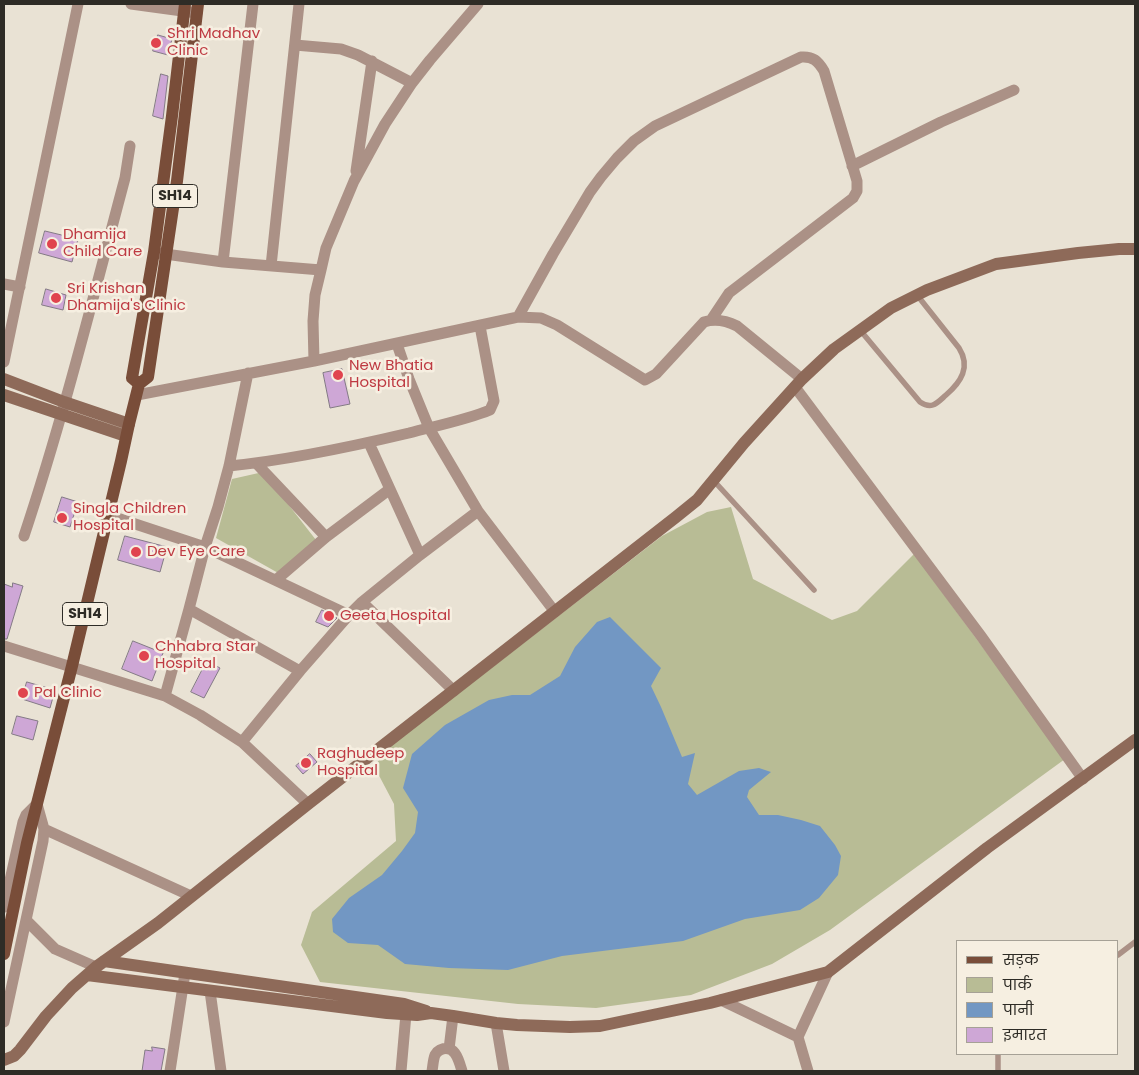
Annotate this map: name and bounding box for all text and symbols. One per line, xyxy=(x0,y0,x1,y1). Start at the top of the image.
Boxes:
place label: Shri Madhav Clinic xyxy=(167,25,260,60)
marker: Shri Madhav Clinic xyxy=(149,36,163,50)
road number: SH14 xyxy=(152,185,198,208)
place label: Dhamija Child Care xyxy=(63,226,142,261)
marker: Dhamija Child Care xyxy=(45,237,59,251)
place label: Sri Krishan Dhamija's Clinic xyxy=(67,280,186,315)
marker: Sri Krishan Dhamija's Clinic xyxy=(49,291,63,305)
place label: New Bhatia Hospital xyxy=(349,357,433,392)
marker: New Bhatia Hospital xyxy=(331,368,345,382)
place label: Singla Children Hospital xyxy=(73,500,186,535)
marker: Singla Children Hospital xyxy=(55,511,69,525)
place label: Dev Eye Care xyxy=(147,543,245,561)
marker: Dev Eye Care xyxy=(129,545,143,559)
road number: SH14 xyxy=(62,602,108,626)
place label: Geeta Hospital xyxy=(340,607,451,625)
marker: Geeta Hospital xyxy=(322,609,336,623)
place label: Chhabra Star Hospital xyxy=(155,638,256,673)
marker: Chhabra Star Hospital xyxy=(137,649,151,663)
place label: Pal Clinic xyxy=(34,684,102,702)
marker: Pal Clinic xyxy=(16,686,30,700)
place label: Raghudeep Hospital xyxy=(317,745,404,780)
marker: Raghudeep Hospital xyxy=(299,756,313,770)
legend xyxy=(956,940,1119,1055)
text: सड़क xyxy=(1003,949,1039,970)
text: पार्क xyxy=(1003,974,1032,995)
text: पानी xyxy=(1003,999,1033,1020)
text: इमारत xyxy=(1003,1024,1046,1045)

